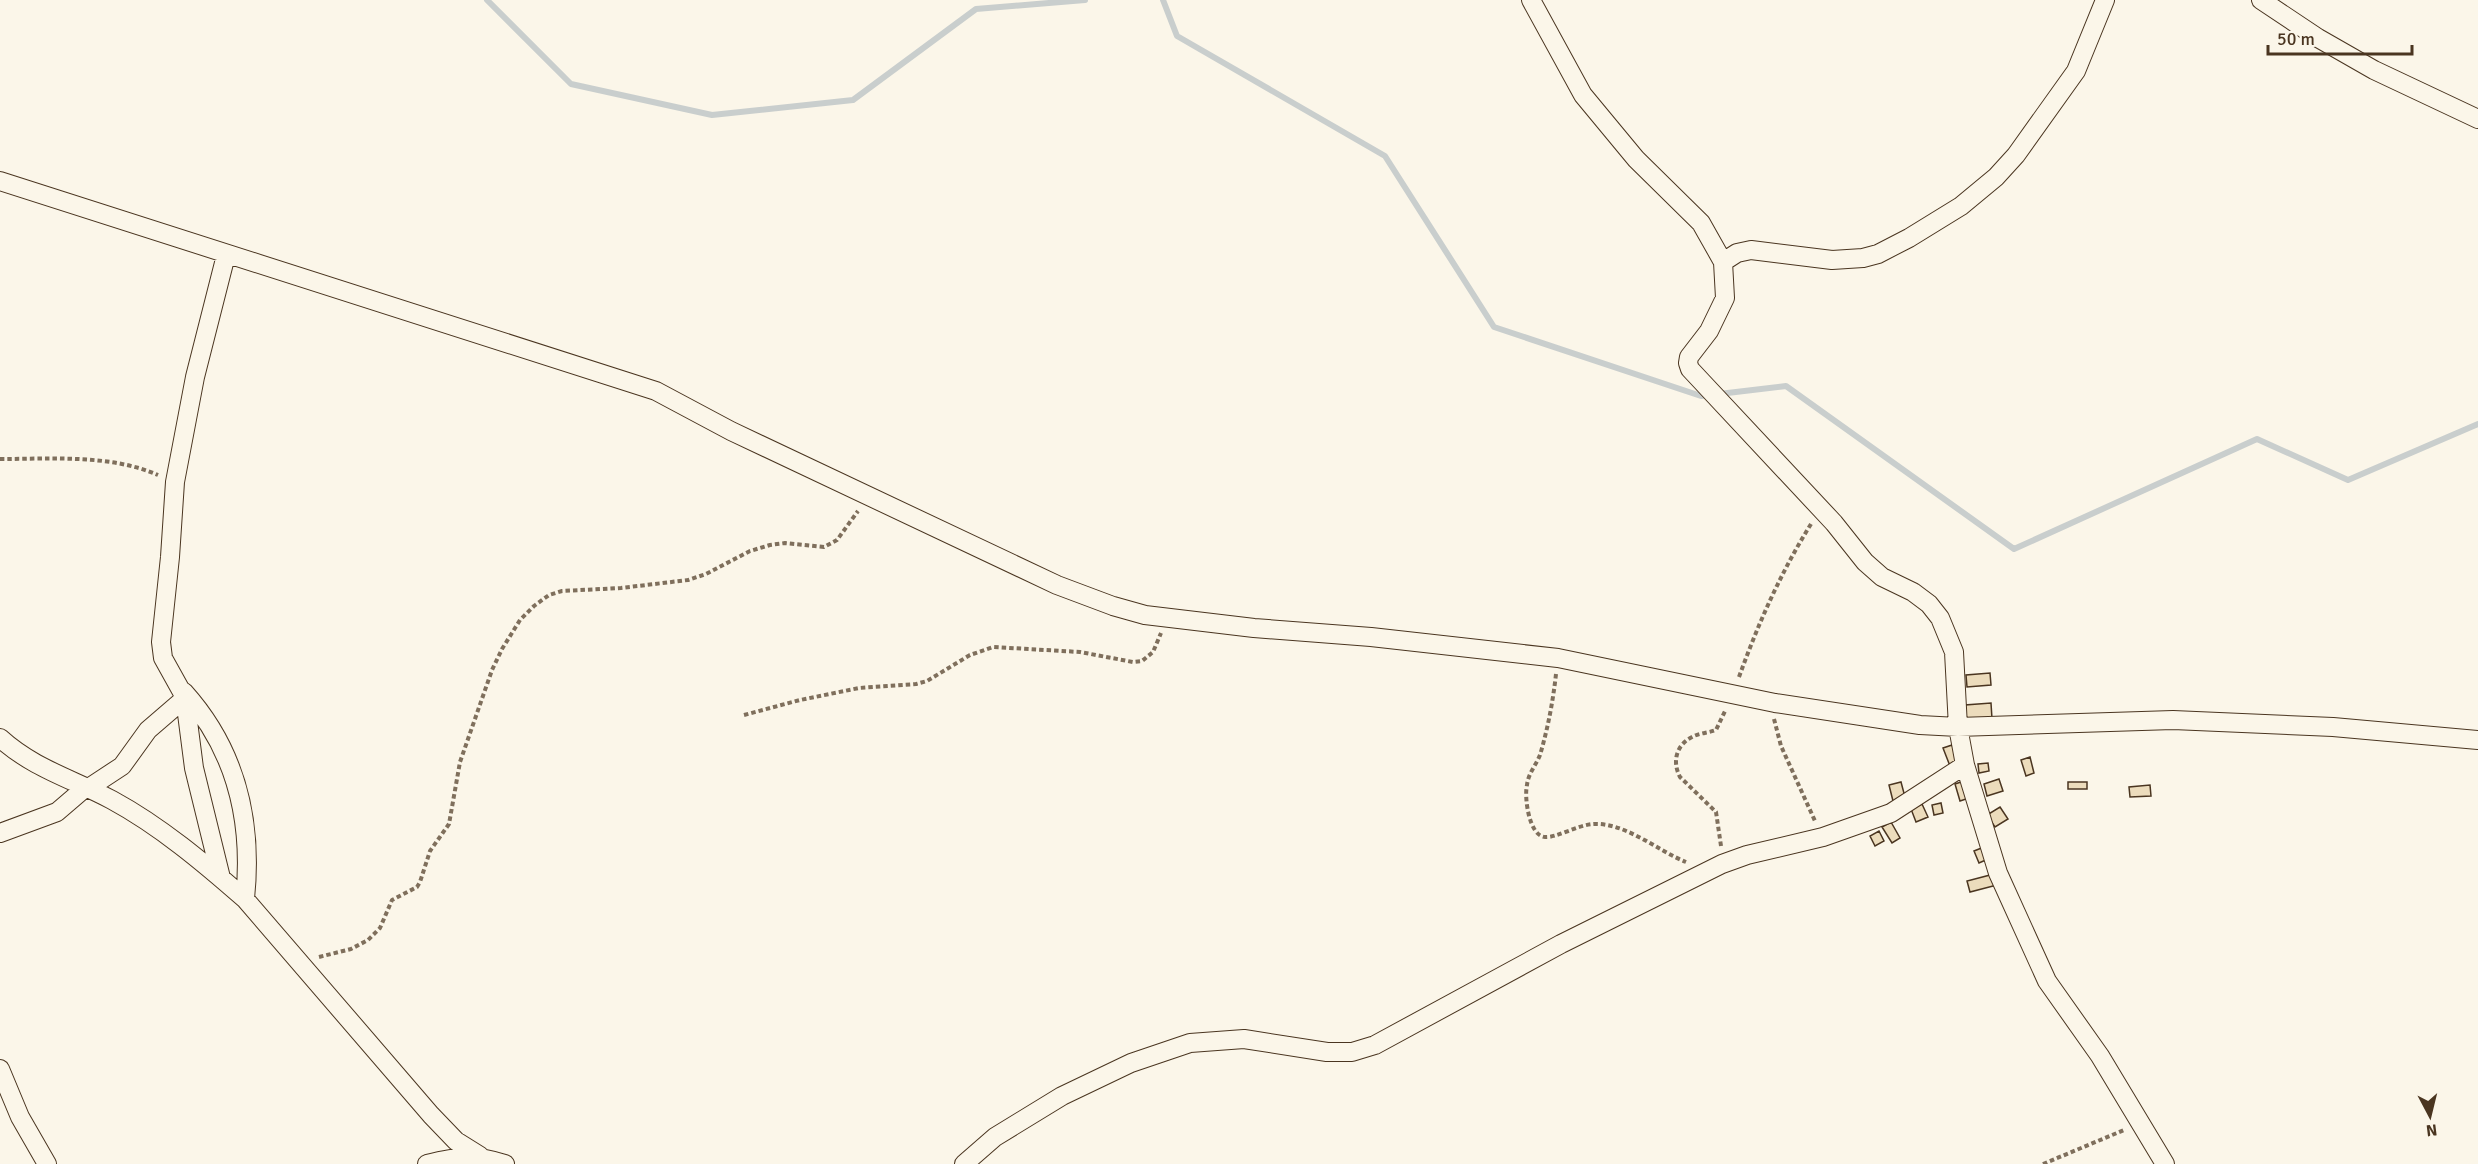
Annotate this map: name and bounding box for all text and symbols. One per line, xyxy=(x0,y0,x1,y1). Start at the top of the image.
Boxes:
scale bar xyxy=(2268,18,2412,56)
text: 50 m xyxy=(2277,28,2315,50)
north arrow xyxy=(2400,1086,2460,1146)
text: N xyxy=(2425,1119,2438,1140)

